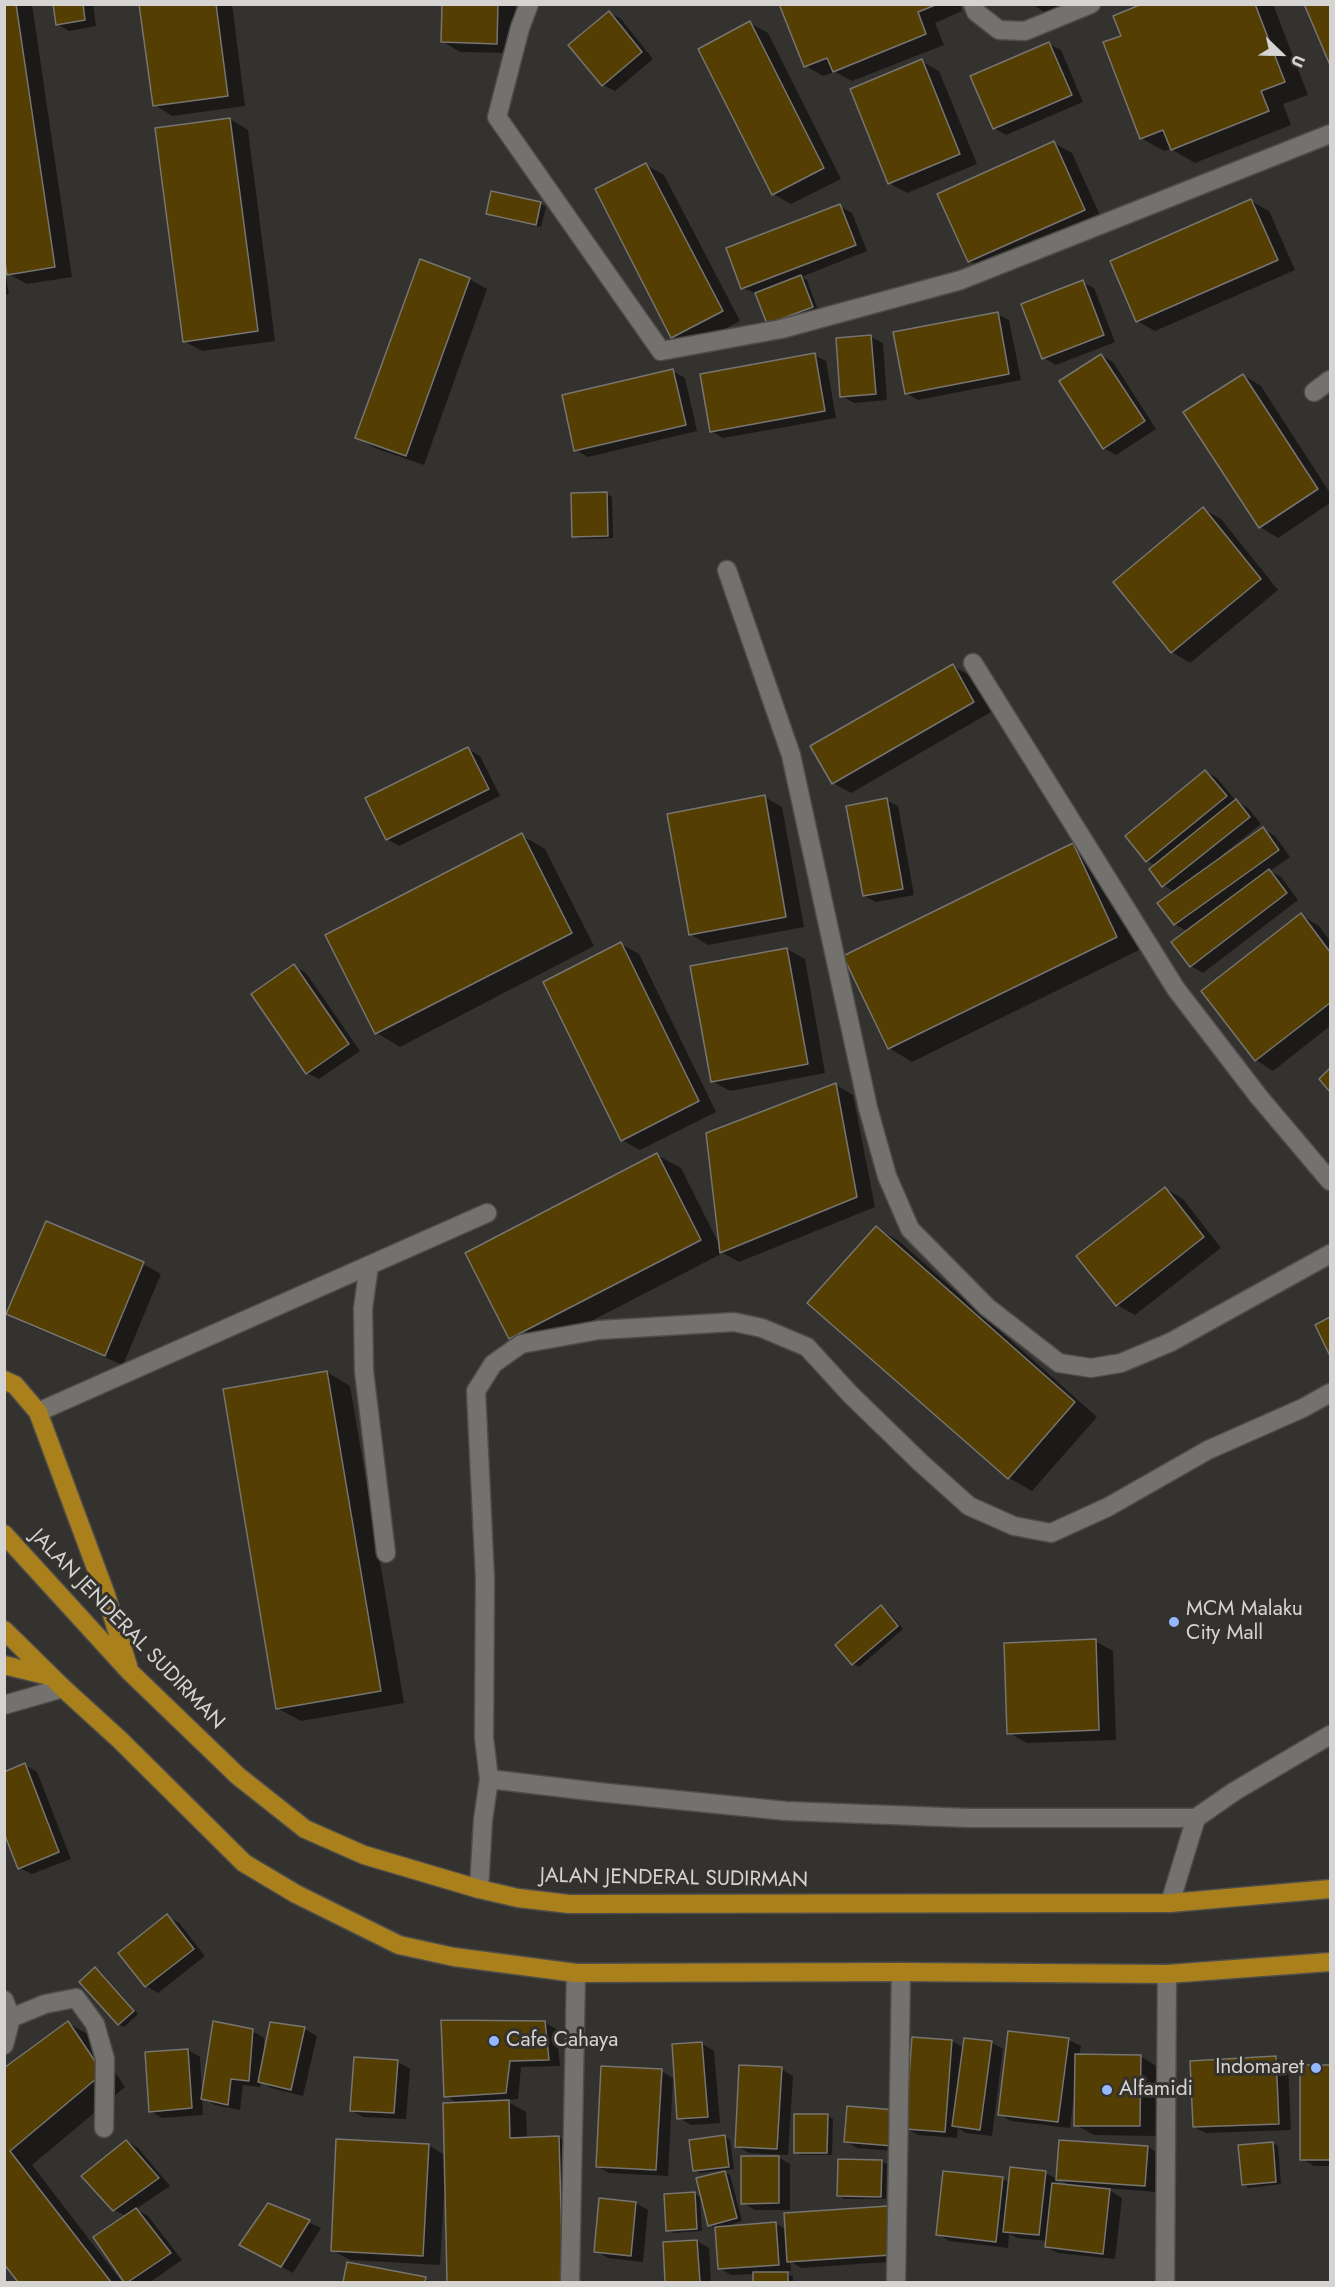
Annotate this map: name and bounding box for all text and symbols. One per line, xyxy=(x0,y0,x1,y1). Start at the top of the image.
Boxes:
north arrow xyxy=(1251,24,1311,84)
text: U xyxy=(1285,52,1311,71)
street label: JALAN JENDERAL SUDIRMAN xyxy=(25,1525,229,1735)
place label: MCM Malaku City Mall xyxy=(1186,1597,1303,1647)
marker: MCM Malaku City Mall xyxy=(1167,1615,1181,1629)
street label: JALAN JENDERAL SUDIRMAN xyxy=(540,1864,808,1894)
place label: Cafe Cahaya xyxy=(506,2028,618,2054)
marker: Cafe Cahaya xyxy=(487,2034,501,2048)
place label: Indomaret xyxy=(1215,2055,1304,2081)
marker: Indomaret xyxy=(1309,2061,1323,2075)
place label: Alfamidi xyxy=(1119,2077,1193,2103)
marker: Alfamidi xyxy=(1100,2083,1114,2097)

